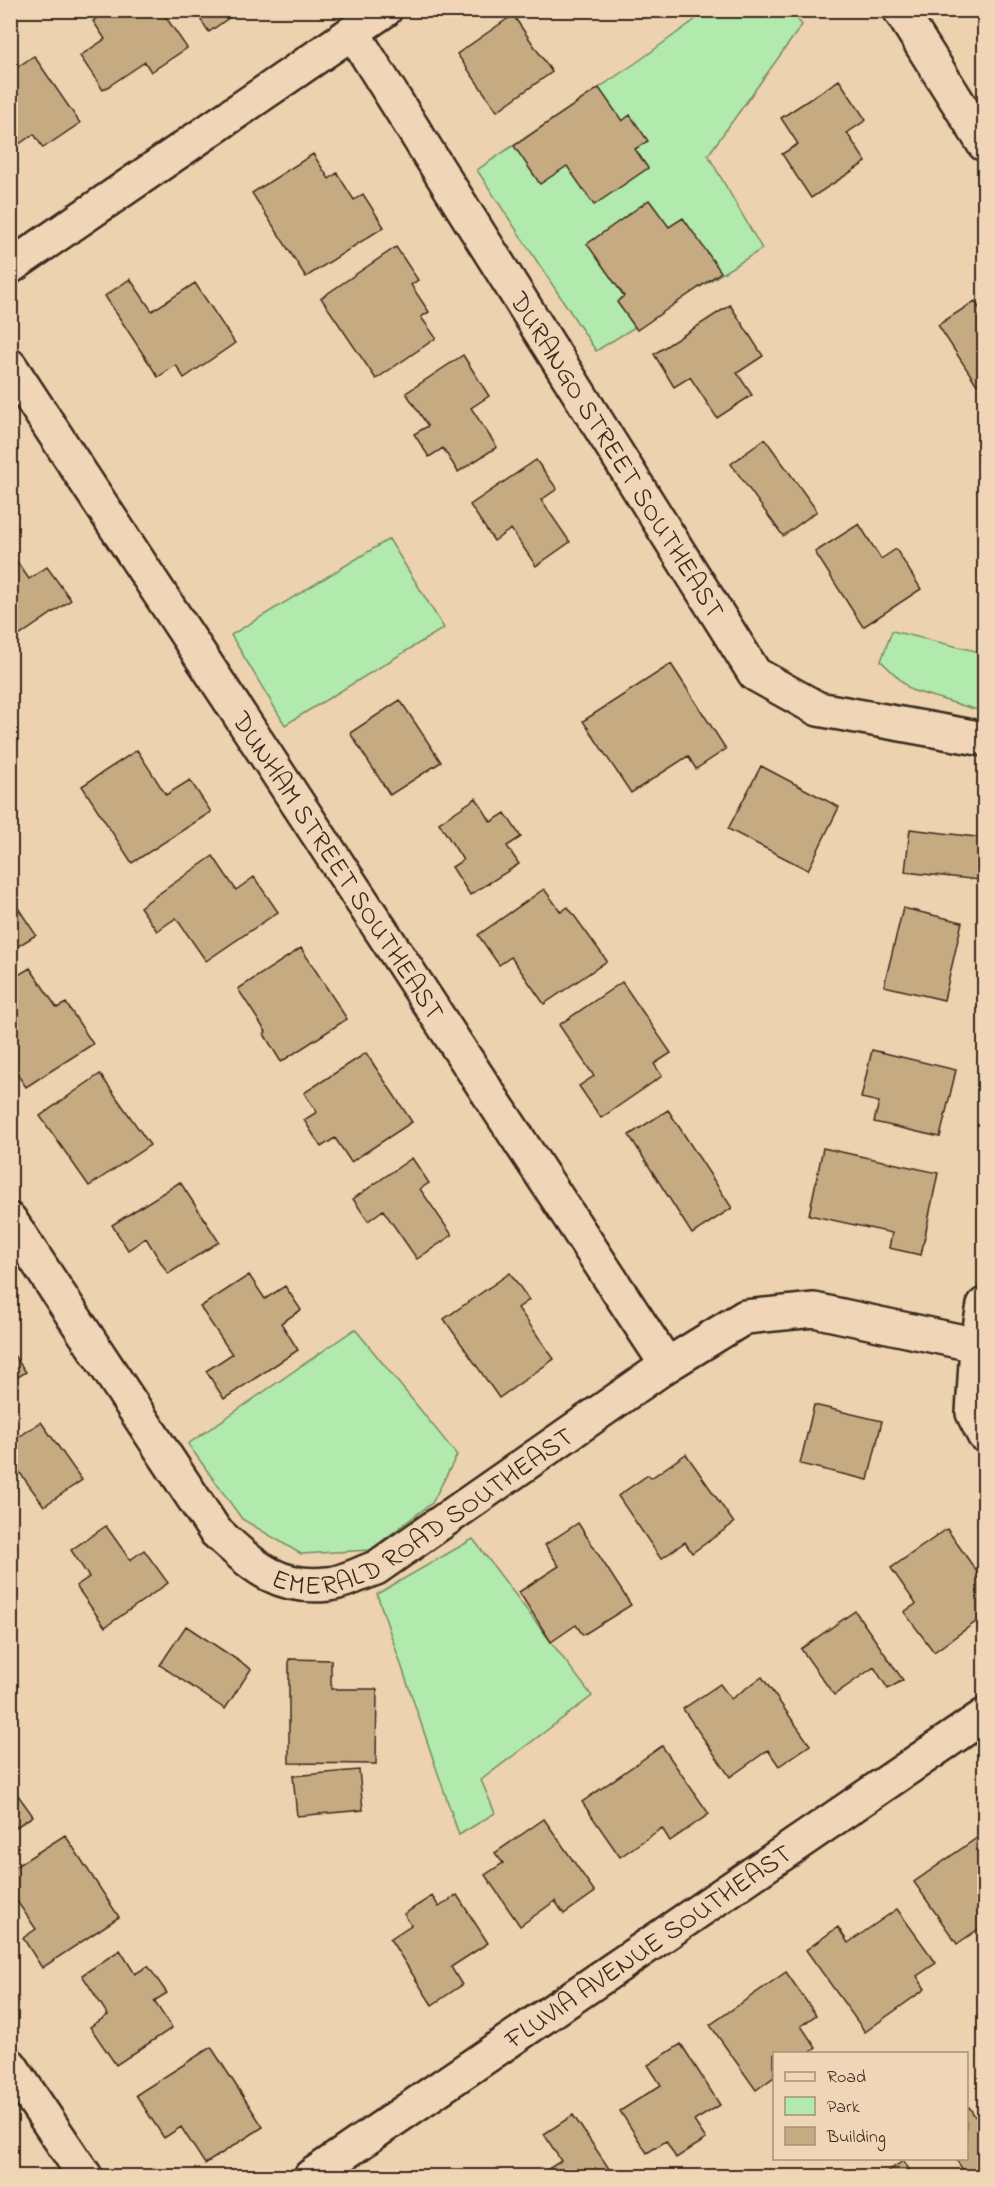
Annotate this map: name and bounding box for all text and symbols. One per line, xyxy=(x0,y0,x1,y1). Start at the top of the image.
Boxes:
street label: DURANGO STREET SOUTHEAST xyxy=(498,284,733,627)
street label: DUNHAM STREET SOUTHEAST xyxy=(220,704,452,1029)
street label: EMERALD ROAD SOUTHEAST xyxy=(266,1419,582,1607)
street label: FLUVIA AVENUE SOUTHEAST xyxy=(497,1836,801,2061)
legend xyxy=(773,2052,968,2160)
text: Road xyxy=(827,2065,866,2091)
text: Park xyxy=(827,2095,860,2121)
text: Building xyxy=(826,2125,886,2152)

